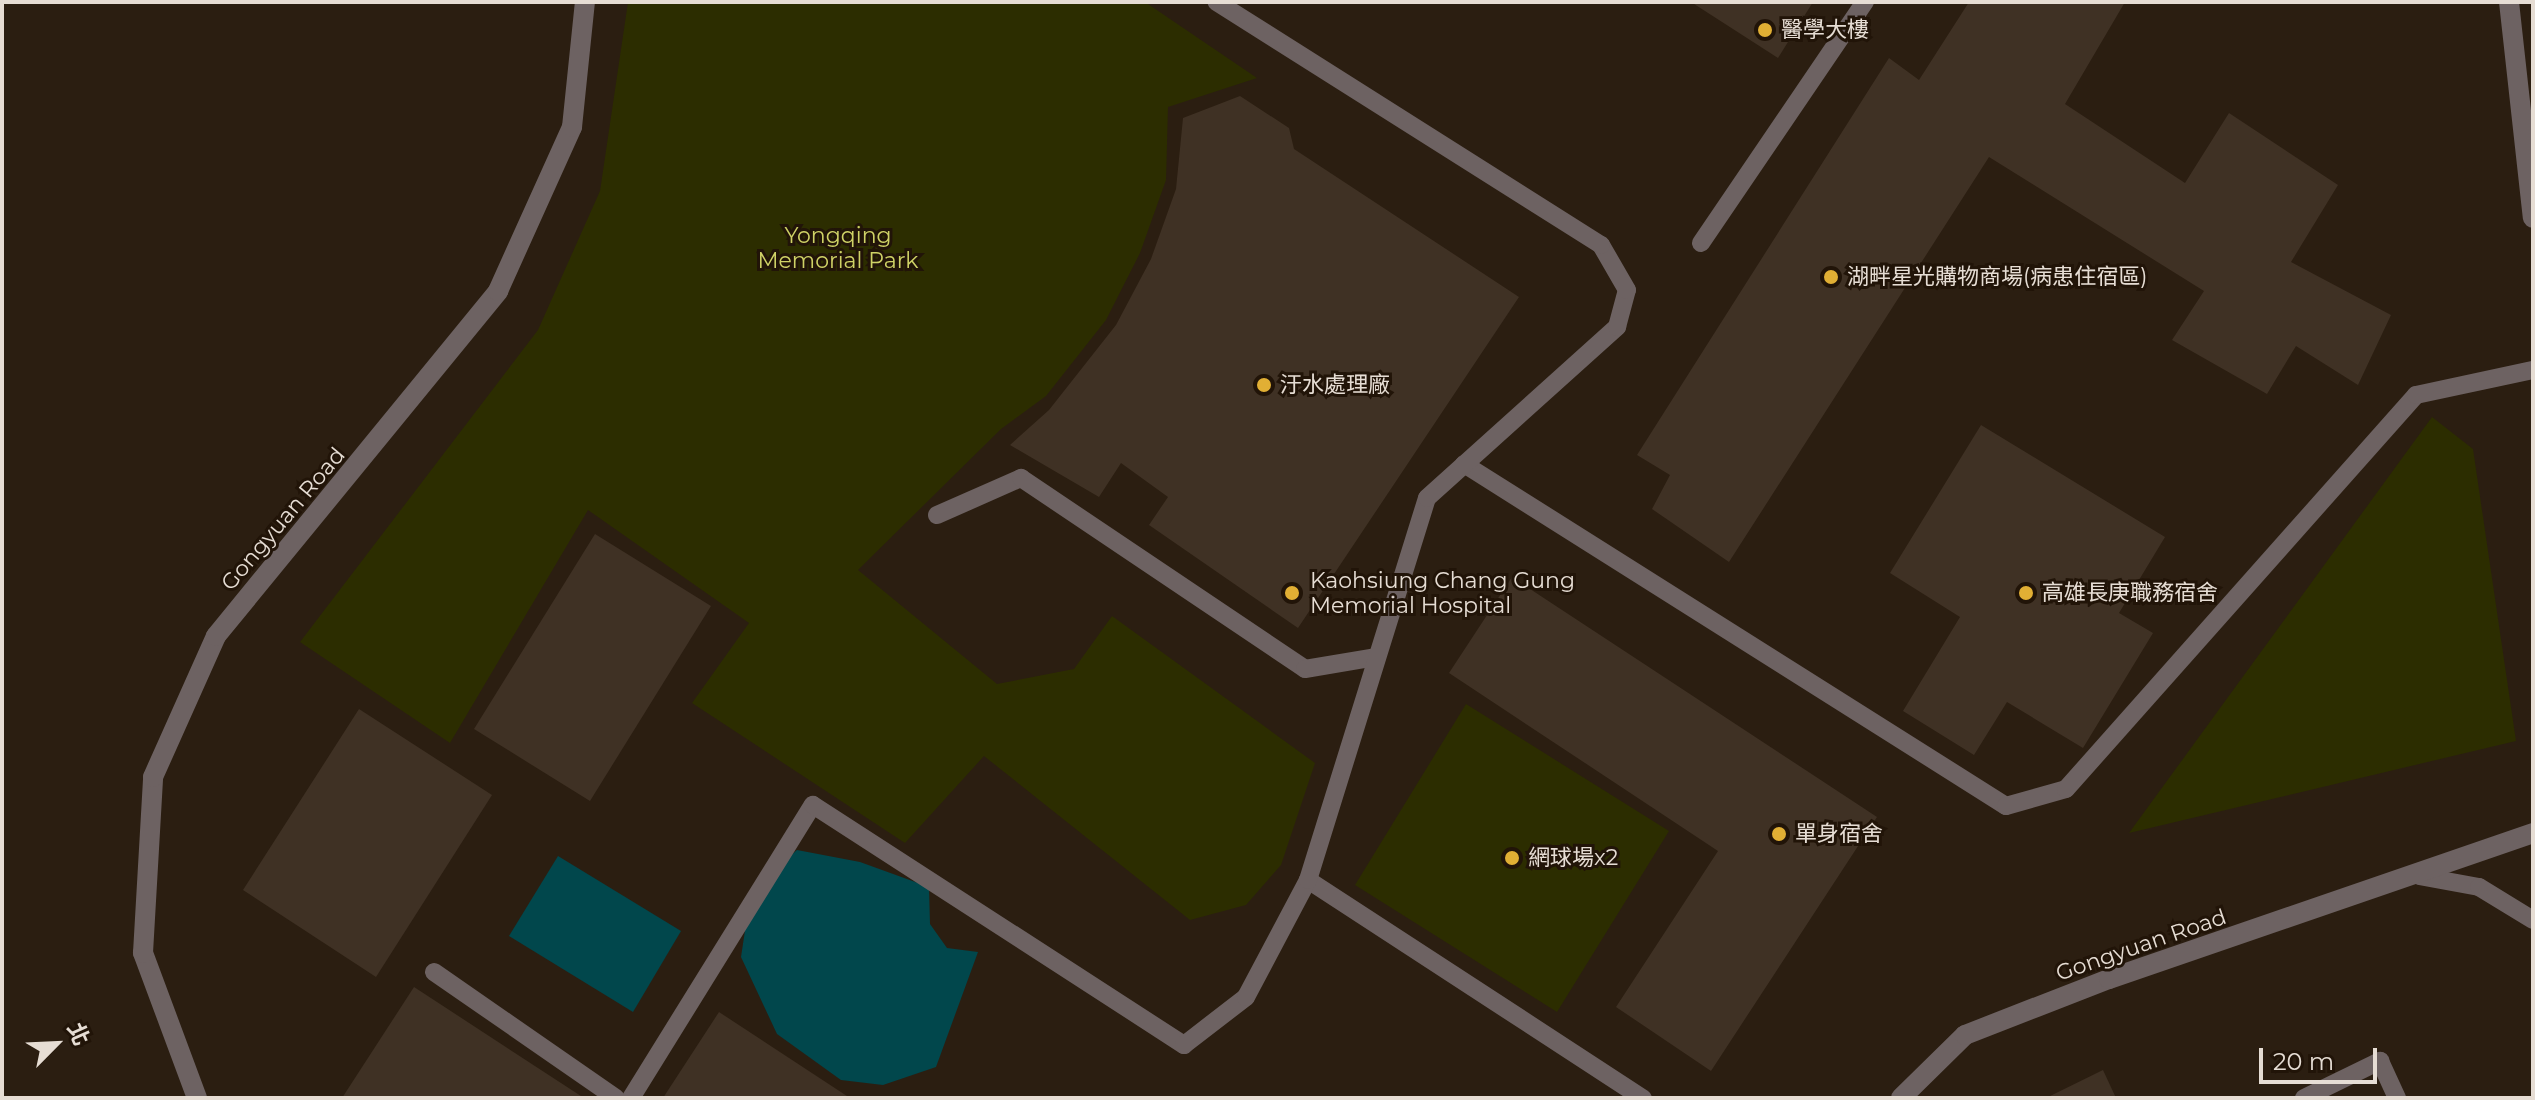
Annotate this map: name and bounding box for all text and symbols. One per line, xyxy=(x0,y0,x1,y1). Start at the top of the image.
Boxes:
place label: 醫學大樓 xyxy=(1781,17,1869,43)
marker: 醫學大樓 xyxy=(1756,21,1774,39)
park label: Yongqing Memorial Park xyxy=(758,222,918,274)
place label: 湖畔星光購物商場(病患住宿區) xyxy=(1847,264,2147,290)
marker: 湖畔星光購物商場(病患住宿區) xyxy=(1822,268,1840,286)
place label: 汙水處理廠 xyxy=(1280,372,1390,398)
marker: 汙水處理廠 xyxy=(1255,376,1273,394)
street label: Gongyuan Road xyxy=(216,442,350,596)
place label: Kaohsiung Chang Gung Memorial Hospital xyxy=(1310,567,1575,618)
place label: 高雄長庚職務宿舍 xyxy=(2042,580,2218,606)
marker: Kaohsiung Chang Gung Memorial Hospital xyxy=(1281,582,1303,604)
marker: 高雄長庚職務宿舍 xyxy=(2017,584,2035,602)
place label: 單身宿舍 xyxy=(1795,821,1883,847)
marker: 單身宿舍 xyxy=(1770,825,1788,843)
place label: 網球場x2 xyxy=(1528,845,1618,871)
marker: 網球場x2 xyxy=(1503,849,1521,867)
street label: Gongyuan Road xyxy=(2052,903,2230,987)
north arrow xyxy=(16,1004,96,1084)
text: 北 xyxy=(62,1018,95,1050)
scale bar xyxy=(2263,1032,2381,1082)
text: 20 m xyxy=(2273,1047,2334,1076)

